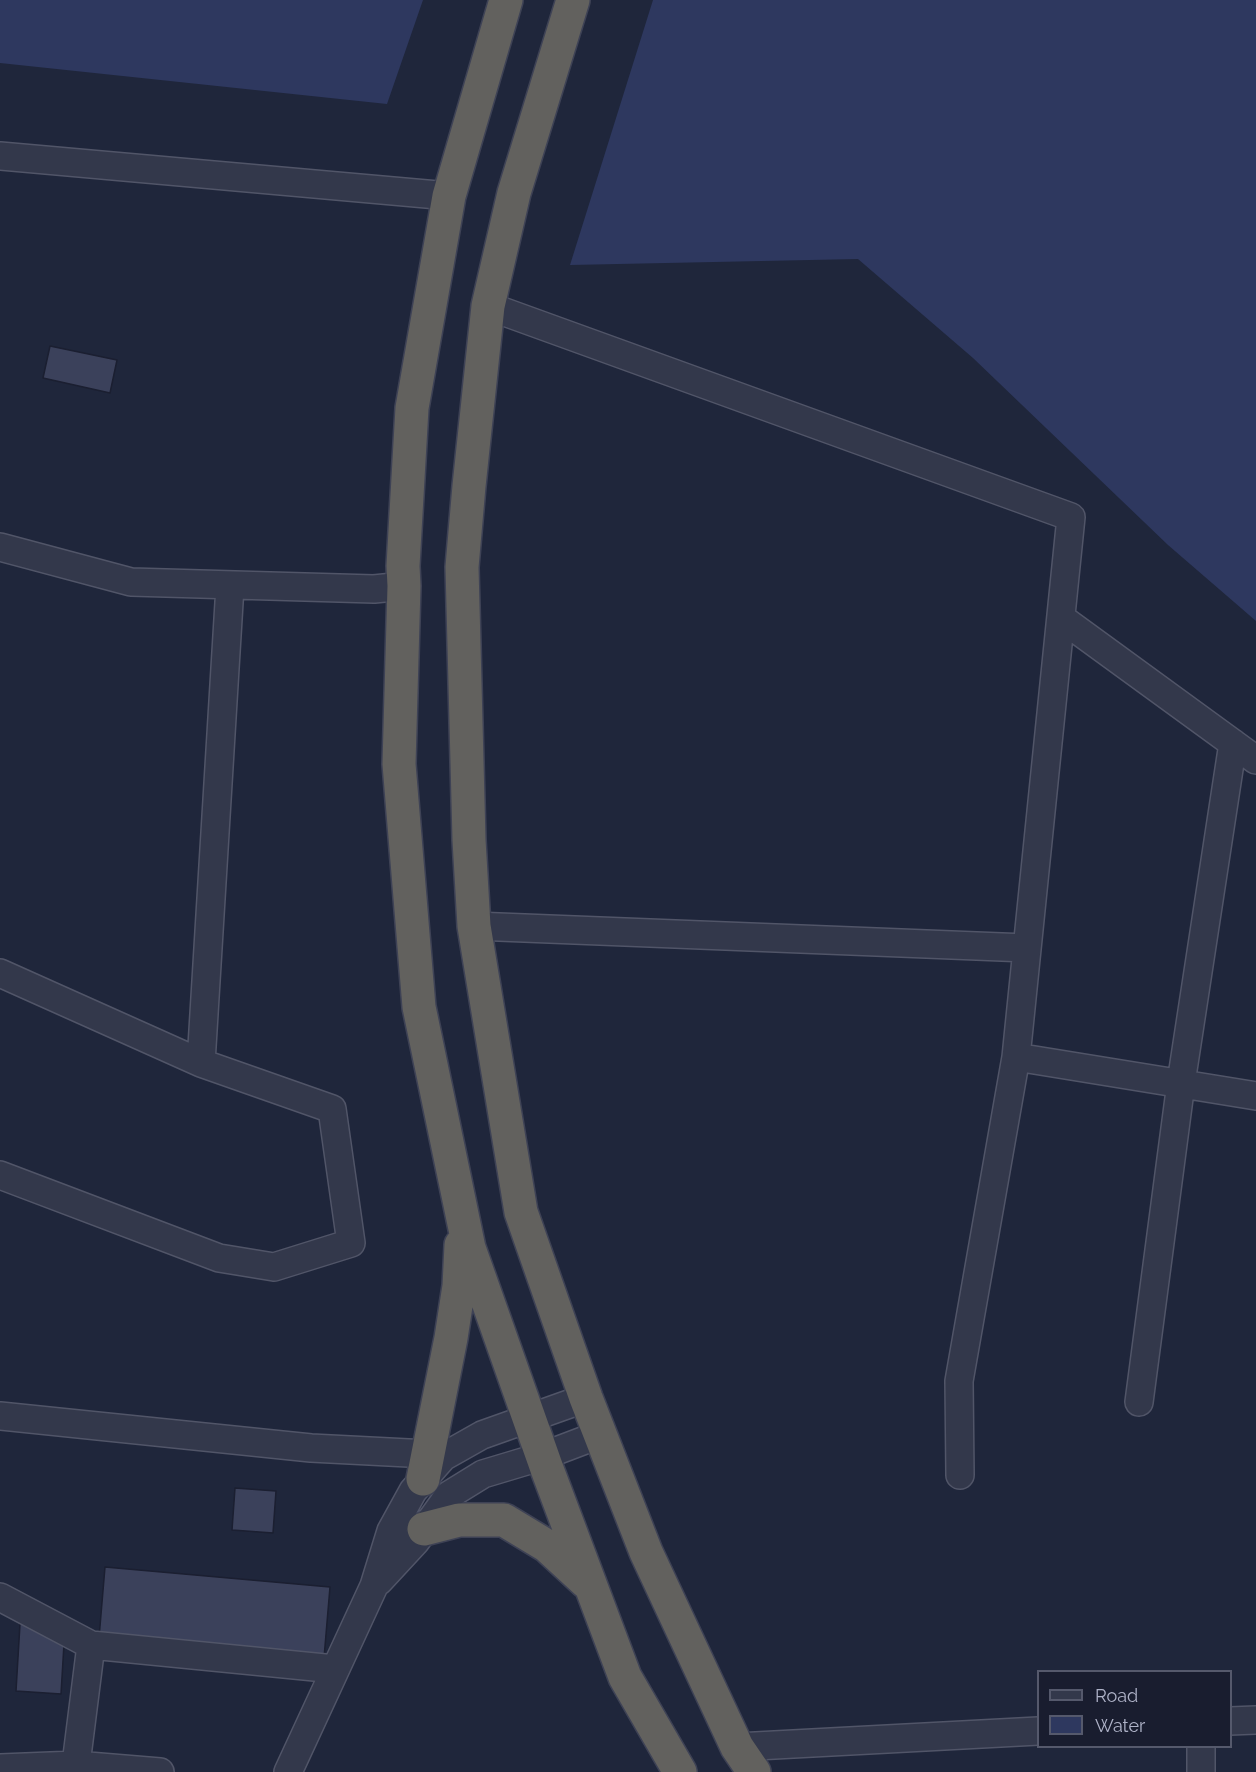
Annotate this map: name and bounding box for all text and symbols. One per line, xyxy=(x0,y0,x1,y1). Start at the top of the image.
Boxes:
legend xyxy=(1037,1670,1232,1748)
text: Road xyxy=(1095,1685,1138,1706)
text: Water xyxy=(1095,1715,1145,1736)

